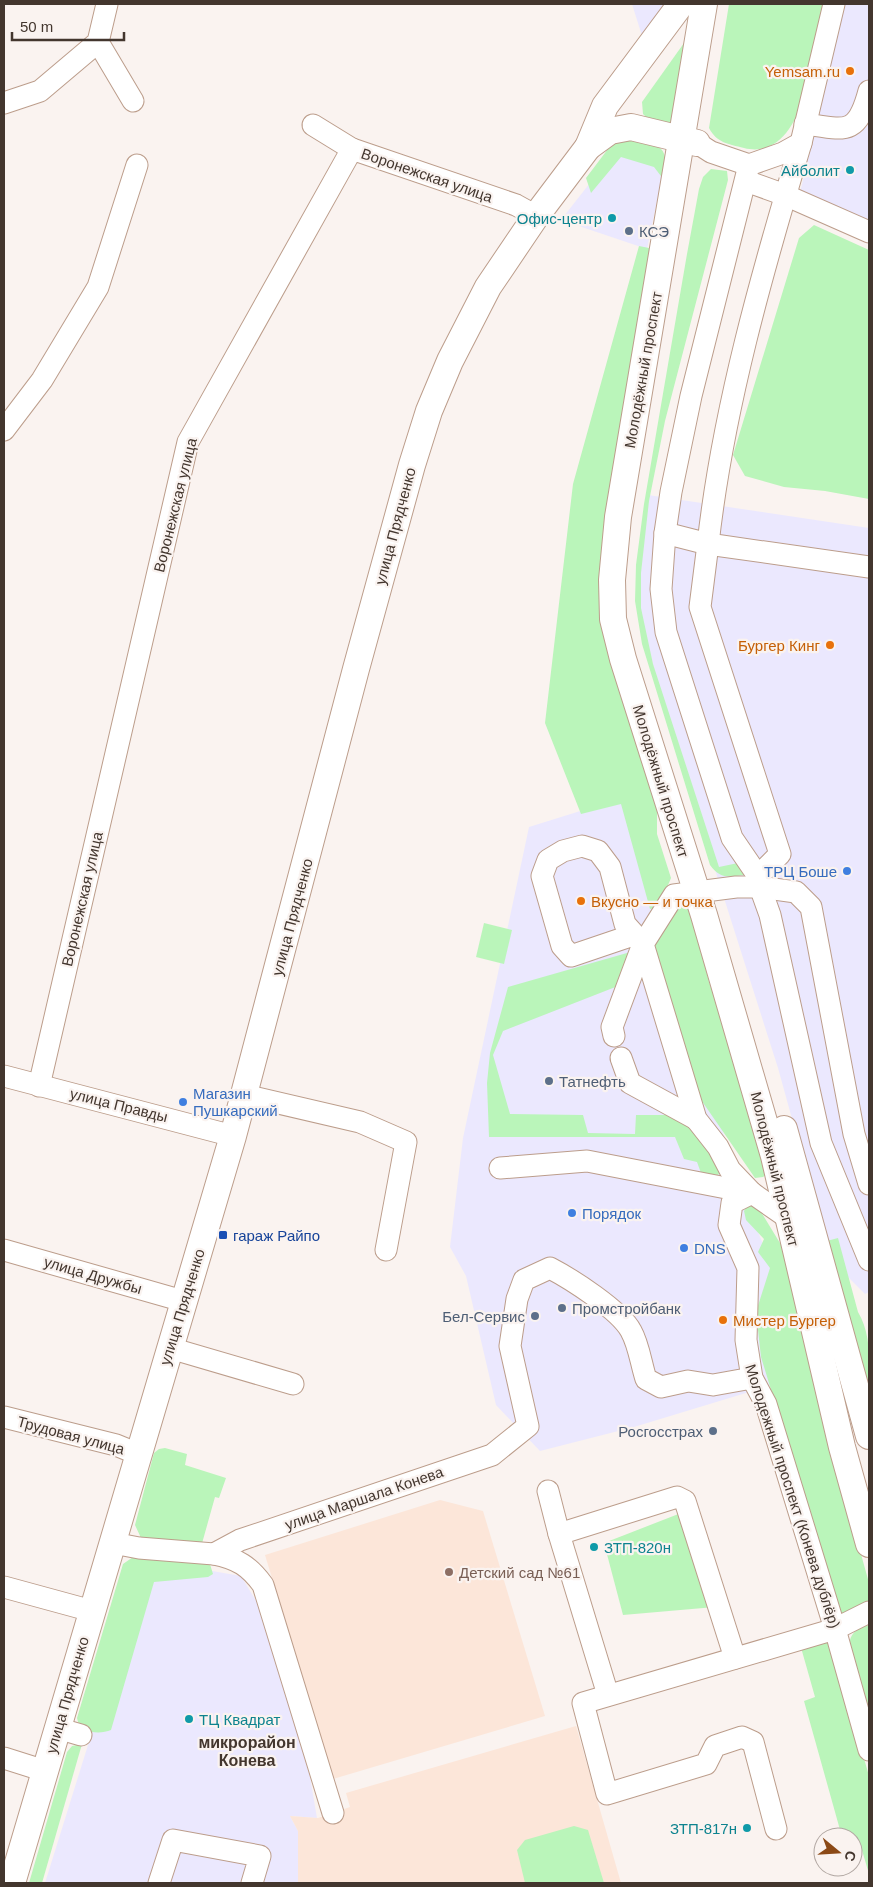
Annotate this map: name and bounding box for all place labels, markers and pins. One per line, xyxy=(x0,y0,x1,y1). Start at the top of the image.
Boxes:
place label: Yemsam.ru xyxy=(765,63,840,80)
marker: Yemsam.ru xyxy=(844,65,856,77)
place label: Айболит xyxy=(781,162,840,179)
marker: Айболит xyxy=(844,164,856,176)
place label: Офис-центр xyxy=(517,210,602,227)
marker: Офис-центр xyxy=(606,212,618,224)
place label: КСЭ xyxy=(639,223,669,240)
marker: КСЭ xyxy=(623,225,635,237)
place label: Бургер Кинг xyxy=(738,637,821,654)
marker: Бургер Кинг xyxy=(824,639,836,651)
place label: ТРЦ Боше xyxy=(764,863,837,880)
marker: ТРЦ Боше xyxy=(841,865,853,877)
place label: Вкусно — и точка xyxy=(591,893,713,910)
marker: Вкусно — и точка xyxy=(575,895,587,907)
place label: Татнефть xyxy=(559,1073,626,1090)
marker: Татнефть xyxy=(543,1075,555,1087)
place label: Магазин Пушкарский xyxy=(193,1085,278,1119)
marker: Магазин Пушкарский xyxy=(177,1096,189,1108)
place label: Порядок xyxy=(582,1205,642,1222)
marker: Порядок xyxy=(566,1207,578,1219)
place label: гараж Райпо xyxy=(233,1227,320,1244)
marker: гараж Райпо xyxy=(217,1229,229,1241)
place label: DNS xyxy=(694,1240,726,1257)
marker: DNS xyxy=(678,1242,690,1254)
place label: Промстройбанк xyxy=(572,1300,681,1317)
marker: Промстройбанк xyxy=(556,1302,568,1314)
place label: Бел-Сервис xyxy=(442,1308,525,1325)
marker: Бел-Сервис xyxy=(529,1310,541,1322)
place label: Мистер Бургер xyxy=(733,1312,836,1329)
marker: Мистер Бургер xyxy=(717,1314,729,1326)
place label: Росгосстрах xyxy=(618,1423,703,1440)
marker: Росгосстрах xyxy=(707,1425,719,1437)
place label: ЗТП-820н xyxy=(604,1539,671,1556)
marker: ЗТП-820н xyxy=(588,1541,600,1553)
place label: Детский сад №61 xyxy=(459,1564,580,1581)
marker: Детский сад №61 xyxy=(443,1566,455,1578)
place label: ТЦ Квадрат xyxy=(199,1711,280,1728)
marker: ТЦ Квадрат xyxy=(183,1713,195,1725)
place label: ЗТП-817н xyxy=(670,1820,737,1837)
marker: ЗТП-817н xyxy=(741,1822,753,1834)

